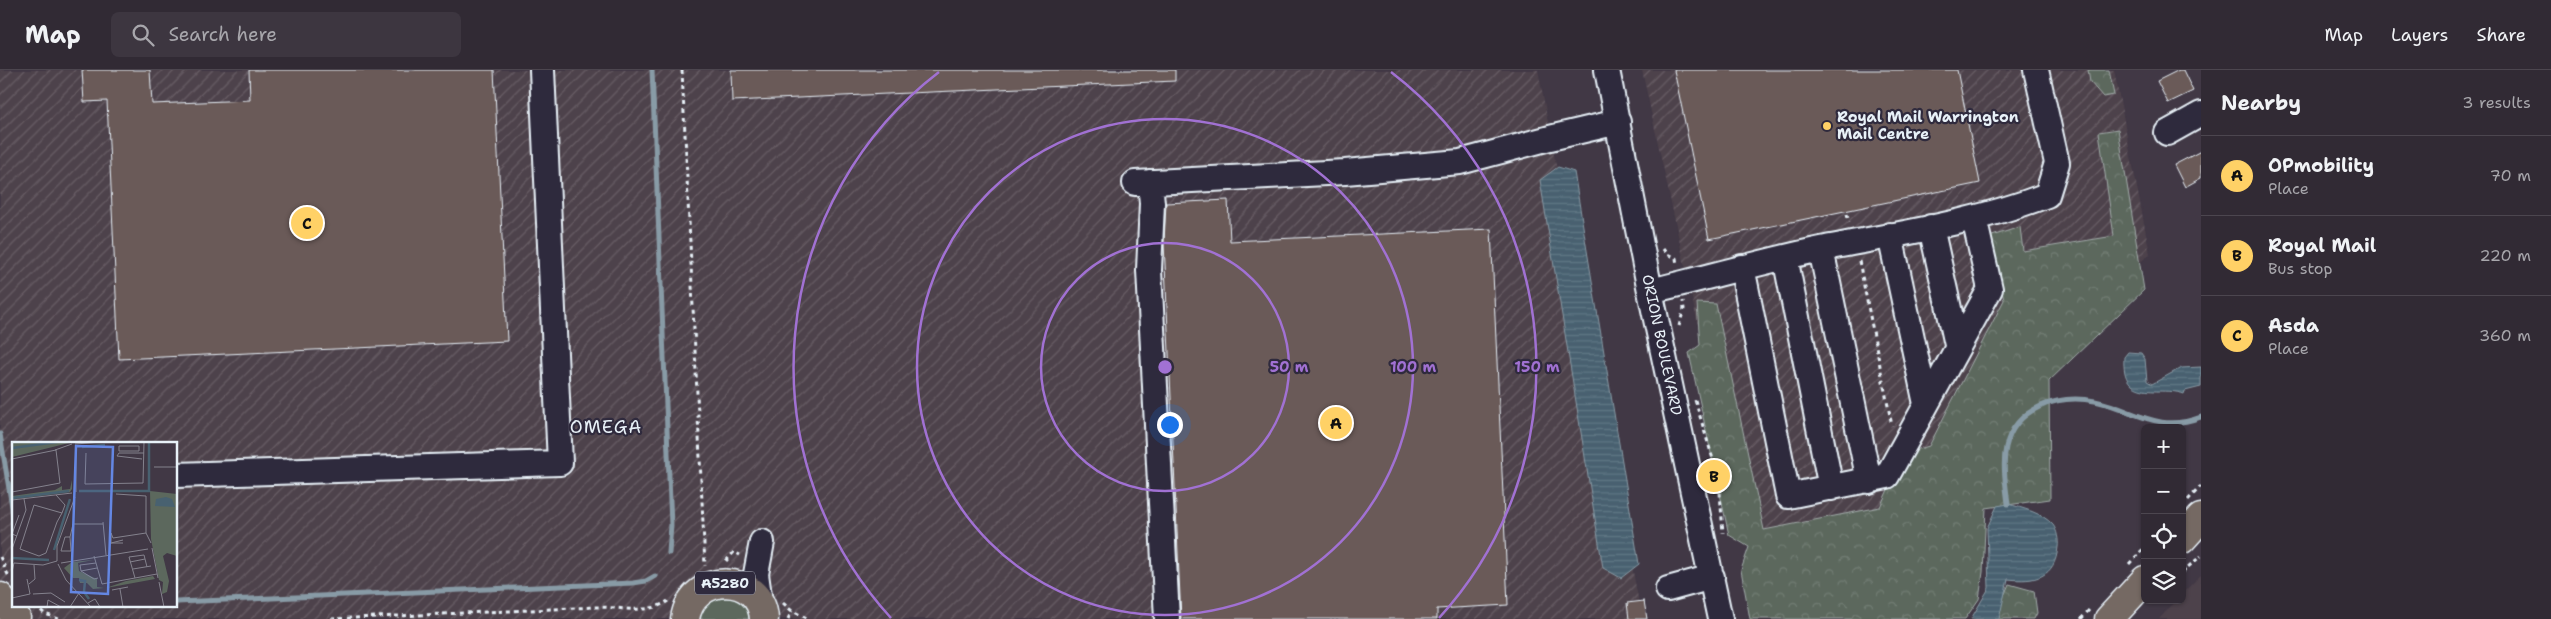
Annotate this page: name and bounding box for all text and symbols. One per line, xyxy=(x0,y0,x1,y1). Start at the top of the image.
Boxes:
search box xyxy=(111,12,461,57)
text: Map xyxy=(25,19,81,51)
icon: search xyxy=(129,21,157,49)
text: Search here xyxy=(169,22,277,47)
text: Map xyxy=(2325,23,2363,47)
text: Layers xyxy=(2391,23,2448,47)
text: Share xyxy=(2476,23,2526,47)
text: Nearby xyxy=(2221,89,2301,117)
text: 3 results xyxy=(2462,92,2531,113)
place label: Royal Mail Warrington Mail Centre xyxy=(1837,107,2019,144)
marker: Royal Mail Warrington Mail Centre xyxy=(1821,120,1833,132)
text: OPmobility xyxy=(2268,153,2374,178)
text: A xyxy=(2231,165,2243,186)
text: 70 m xyxy=(2490,165,2531,186)
text: Place xyxy=(2268,178,2309,199)
pin: C xyxy=(291,204,323,242)
text: Royal Mail xyxy=(2268,233,2376,258)
text: B xyxy=(2232,245,2242,266)
text: 220 m xyxy=(2479,245,2531,266)
text: Bus stop xyxy=(2268,258,2333,279)
street label: ORION BOULEVARD xyxy=(1637,273,1687,417)
text: Asda xyxy=(2268,313,2319,338)
text: C xyxy=(2232,325,2242,346)
text: 360 m xyxy=(2479,325,2531,346)
text: Place xyxy=(2268,338,2309,359)
text: 50 m xyxy=(1270,357,1309,377)
text: 100 m xyxy=(1390,357,1436,377)
text: 150 m xyxy=(1514,357,1560,377)
centre of rings xyxy=(1156,358,1174,376)
pin: A xyxy=(1320,404,1352,442)
your location xyxy=(1157,412,1183,438)
district label: OMEGA xyxy=(570,415,642,439)
map controls xyxy=(2141,424,2186,604)
button: + xyxy=(2141,424,2186,469)
inset map xyxy=(12,442,178,606)
pin: B xyxy=(1698,457,1730,495)
button: − xyxy=(2141,469,2186,514)
button: locate xyxy=(2141,514,2186,559)
button: layers xyxy=(2141,559,2186,604)
road number: A5280 xyxy=(695,572,755,594)

